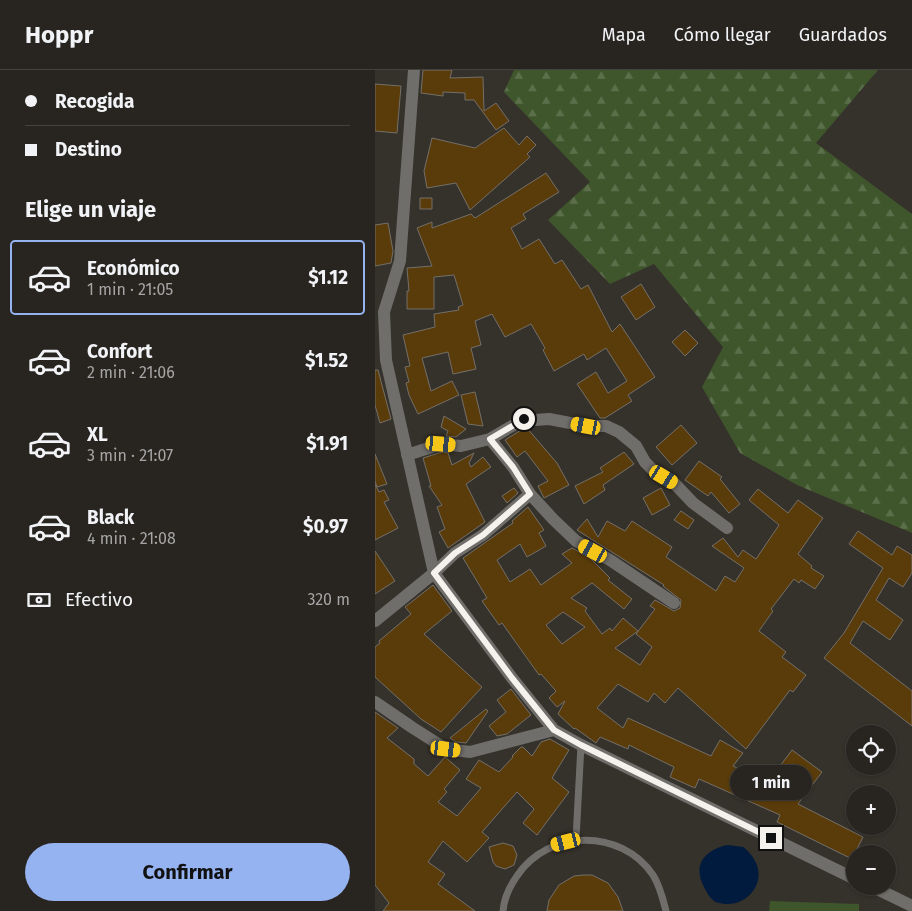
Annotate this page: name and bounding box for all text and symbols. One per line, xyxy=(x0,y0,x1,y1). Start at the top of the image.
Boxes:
text: Hoppr xyxy=(25,21,93,49)
text: Mapa xyxy=(602,24,646,46)
text: Cómo llegar xyxy=(674,24,771,46)
text: Guardados xyxy=(799,24,887,46)
text: Recogida xyxy=(55,90,134,113)
text: Destino xyxy=(55,138,122,161)
text: Elige un viaje xyxy=(25,196,156,223)
icon: car xyxy=(27,255,72,300)
text: Económico xyxy=(87,257,180,280)
text: $1.12 xyxy=(308,266,348,289)
text: 1 min · 21:05 xyxy=(87,280,173,299)
icon: car xyxy=(27,338,72,383)
text: Confort xyxy=(87,340,152,363)
text: $1.52 xyxy=(305,349,348,372)
text: 2 min · 21:06 xyxy=(87,363,175,382)
route start xyxy=(513,408,535,430)
car xyxy=(569,416,602,436)
icon: car xyxy=(27,421,72,466)
text: XL xyxy=(87,423,108,446)
text: $1.91 xyxy=(306,432,348,455)
car xyxy=(425,435,456,453)
text: 3 min · 21:07 xyxy=(87,446,173,465)
car xyxy=(647,463,680,491)
icon: car xyxy=(27,504,72,549)
text: Black xyxy=(87,506,134,529)
text: $0.97 xyxy=(303,515,348,538)
text: 4 min · 21:08 xyxy=(87,529,176,548)
car xyxy=(576,537,609,565)
icon: cash xyxy=(25,586,53,614)
text: Efectivo xyxy=(65,588,133,611)
text: 320 m xyxy=(307,590,350,609)
map controls xyxy=(846,725,896,895)
button: locate xyxy=(846,725,896,775)
car xyxy=(430,740,461,758)
callout: 1 min xyxy=(730,766,812,800)
text: 1 min xyxy=(752,773,790,792)
button: + xyxy=(846,785,896,835)
route end xyxy=(760,827,782,849)
car xyxy=(549,831,582,853)
button: Confirmar xyxy=(25,843,350,901)
button: − xyxy=(846,845,896,895)

